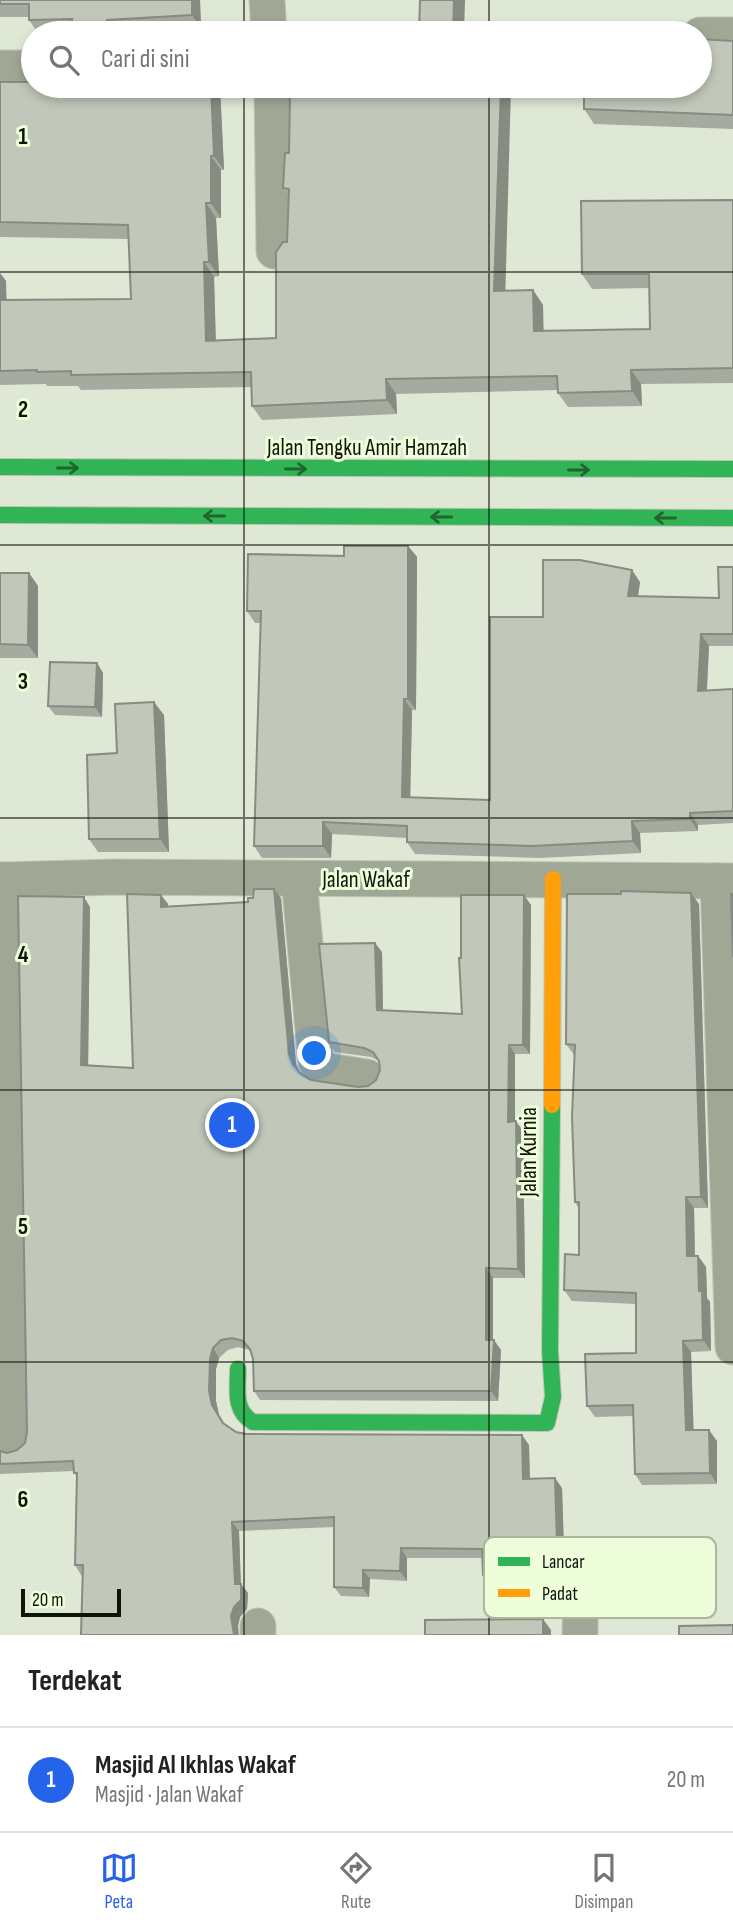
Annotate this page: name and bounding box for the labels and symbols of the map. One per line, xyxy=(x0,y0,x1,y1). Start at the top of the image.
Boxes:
text: 1 xyxy=(18,123,28,151)
text: 2 xyxy=(18,396,28,424)
street label: Jalan Tengku Amir Hamzah xyxy=(266,434,467,462)
one-way arrow xyxy=(56,461,79,475)
one-way arrow xyxy=(284,462,307,476)
one-way arrow xyxy=(567,463,590,477)
one-way arrow xyxy=(202,509,225,523)
one-way arrow xyxy=(430,510,453,524)
one-way arrow xyxy=(654,511,677,525)
text: 3 xyxy=(18,668,28,696)
street label: Jalan Wakaf xyxy=(321,866,410,894)
text: 4 xyxy=(18,941,29,969)
your location xyxy=(297,1036,331,1070)
pin: 1 xyxy=(209,1099,255,1151)
street label: Jalan Kurnia xyxy=(515,1107,543,1198)
text: 5 xyxy=(18,1213,28,1241)
text: 6 xyxy=(18,1486,28,1514)
legend xyxy=(484,1537,716,1618)
text: Lancar xyxy=(542,1551,585,1574)
text: Padat xyxy=(542,1583,578,1606)
scale bar xyxy=(21,1586,121,1618)

